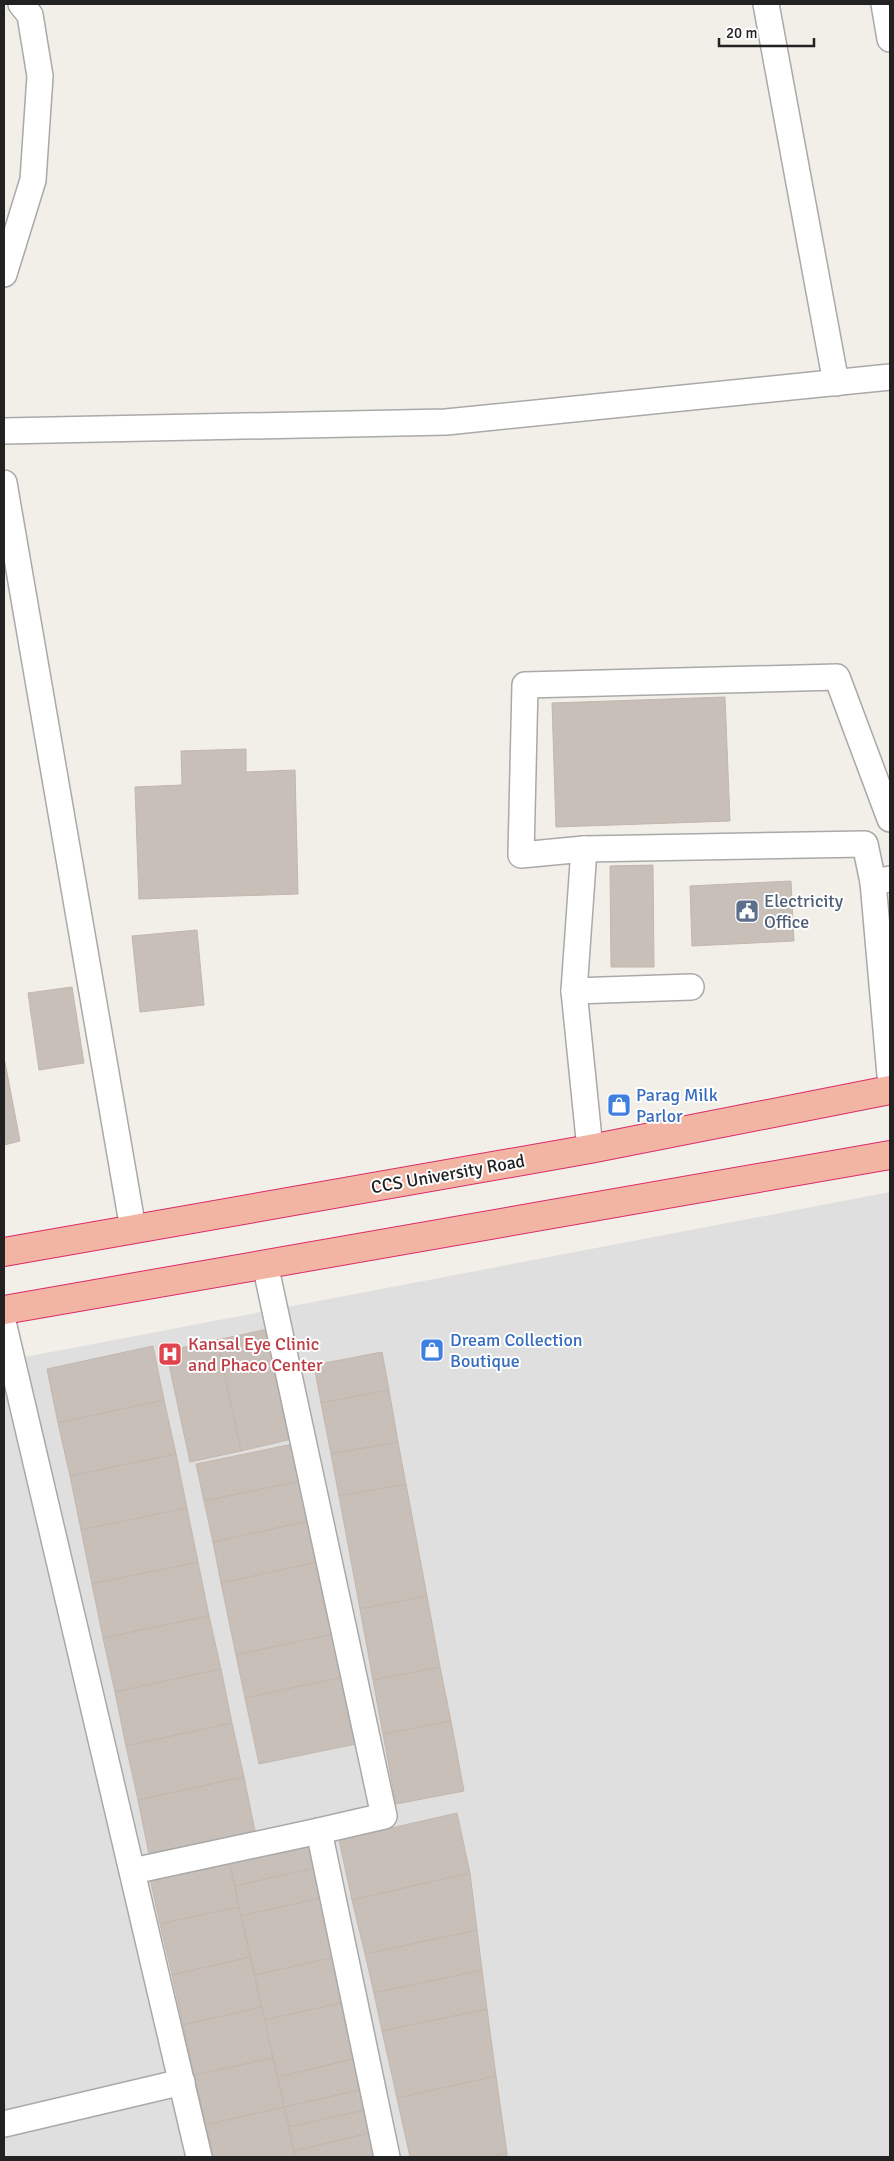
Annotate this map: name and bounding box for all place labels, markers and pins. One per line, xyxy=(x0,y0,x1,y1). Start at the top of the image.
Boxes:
place label: Electricity Office xyxy=(764,890,844,933)
public building icon: Electricity Office xyxy=(734,898,760,924)
place label: Parag Milk Parlor xyxy=(636,1084,718,1127)
shop icon: Parag Milk Parlor xyxy=(606,1092,632,1118)
place label: Dream Collection Boutique xyxy=(450,1329,583,1372)
place label: Kansal Eye Clinic and Phaco Center xyxy=(188,1333,323,1376)
shop icon: Dream Collection Boutique xyxy=(419,1337,445,1363)
hospital icon: Kansal Eye Clinic and Phaco Center xyxy=(157,1341,183,1367)

